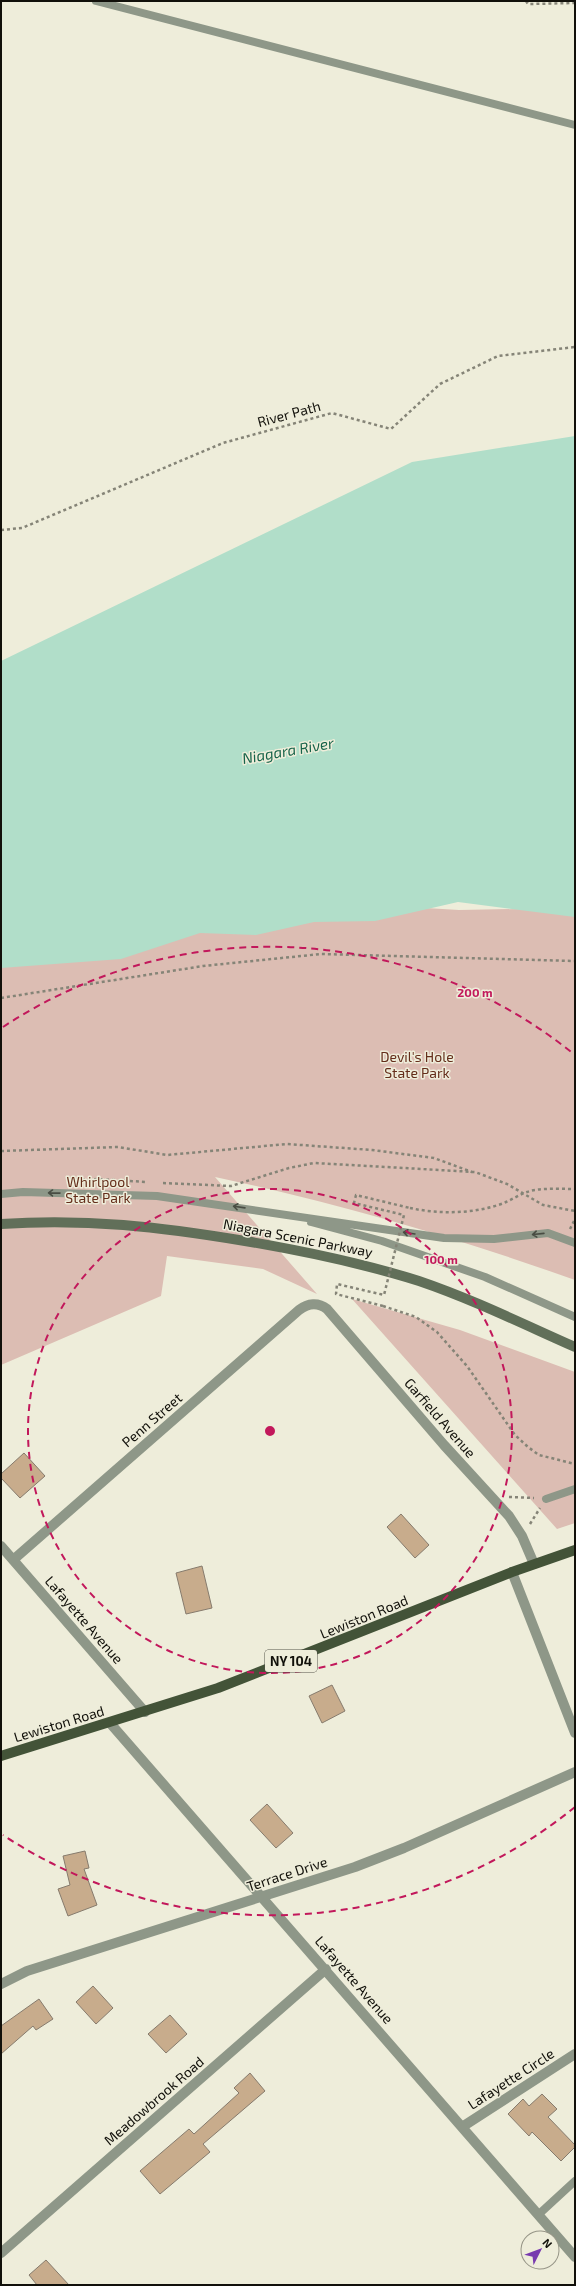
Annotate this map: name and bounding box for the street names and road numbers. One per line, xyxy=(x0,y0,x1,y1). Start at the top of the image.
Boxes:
street label: River Path xyxy=(255,397,322,430)
street label: Niagara Scenic Parkway xyxy=(222,1215,375,1260)
street label: Garfield Avenue xyxy=(401,1374,480,1461)
street label: Penn Street xyxy=(118,1389,185,1450)
street label: Lafayette Avenue xyxy=(42,1572,127,1667)
street label: Lewiston Road xyxy=(317,1591,410,1642)
road number: NY 104 xyxy=(265,1650,317,1672)
street label: Lewiston Road xyxy=(12,1702,106,1745)
street label: Terrace Drive xyxy=(244,1853,329,1895)
street label: Lafayette Avenue xyxy=(312,1932,397,2027)
street label: Lafayette Circle xyxy=(464,2044,557,2113)
street label: Meadowbrook Road xyxy=(100,2053,207,2149)

